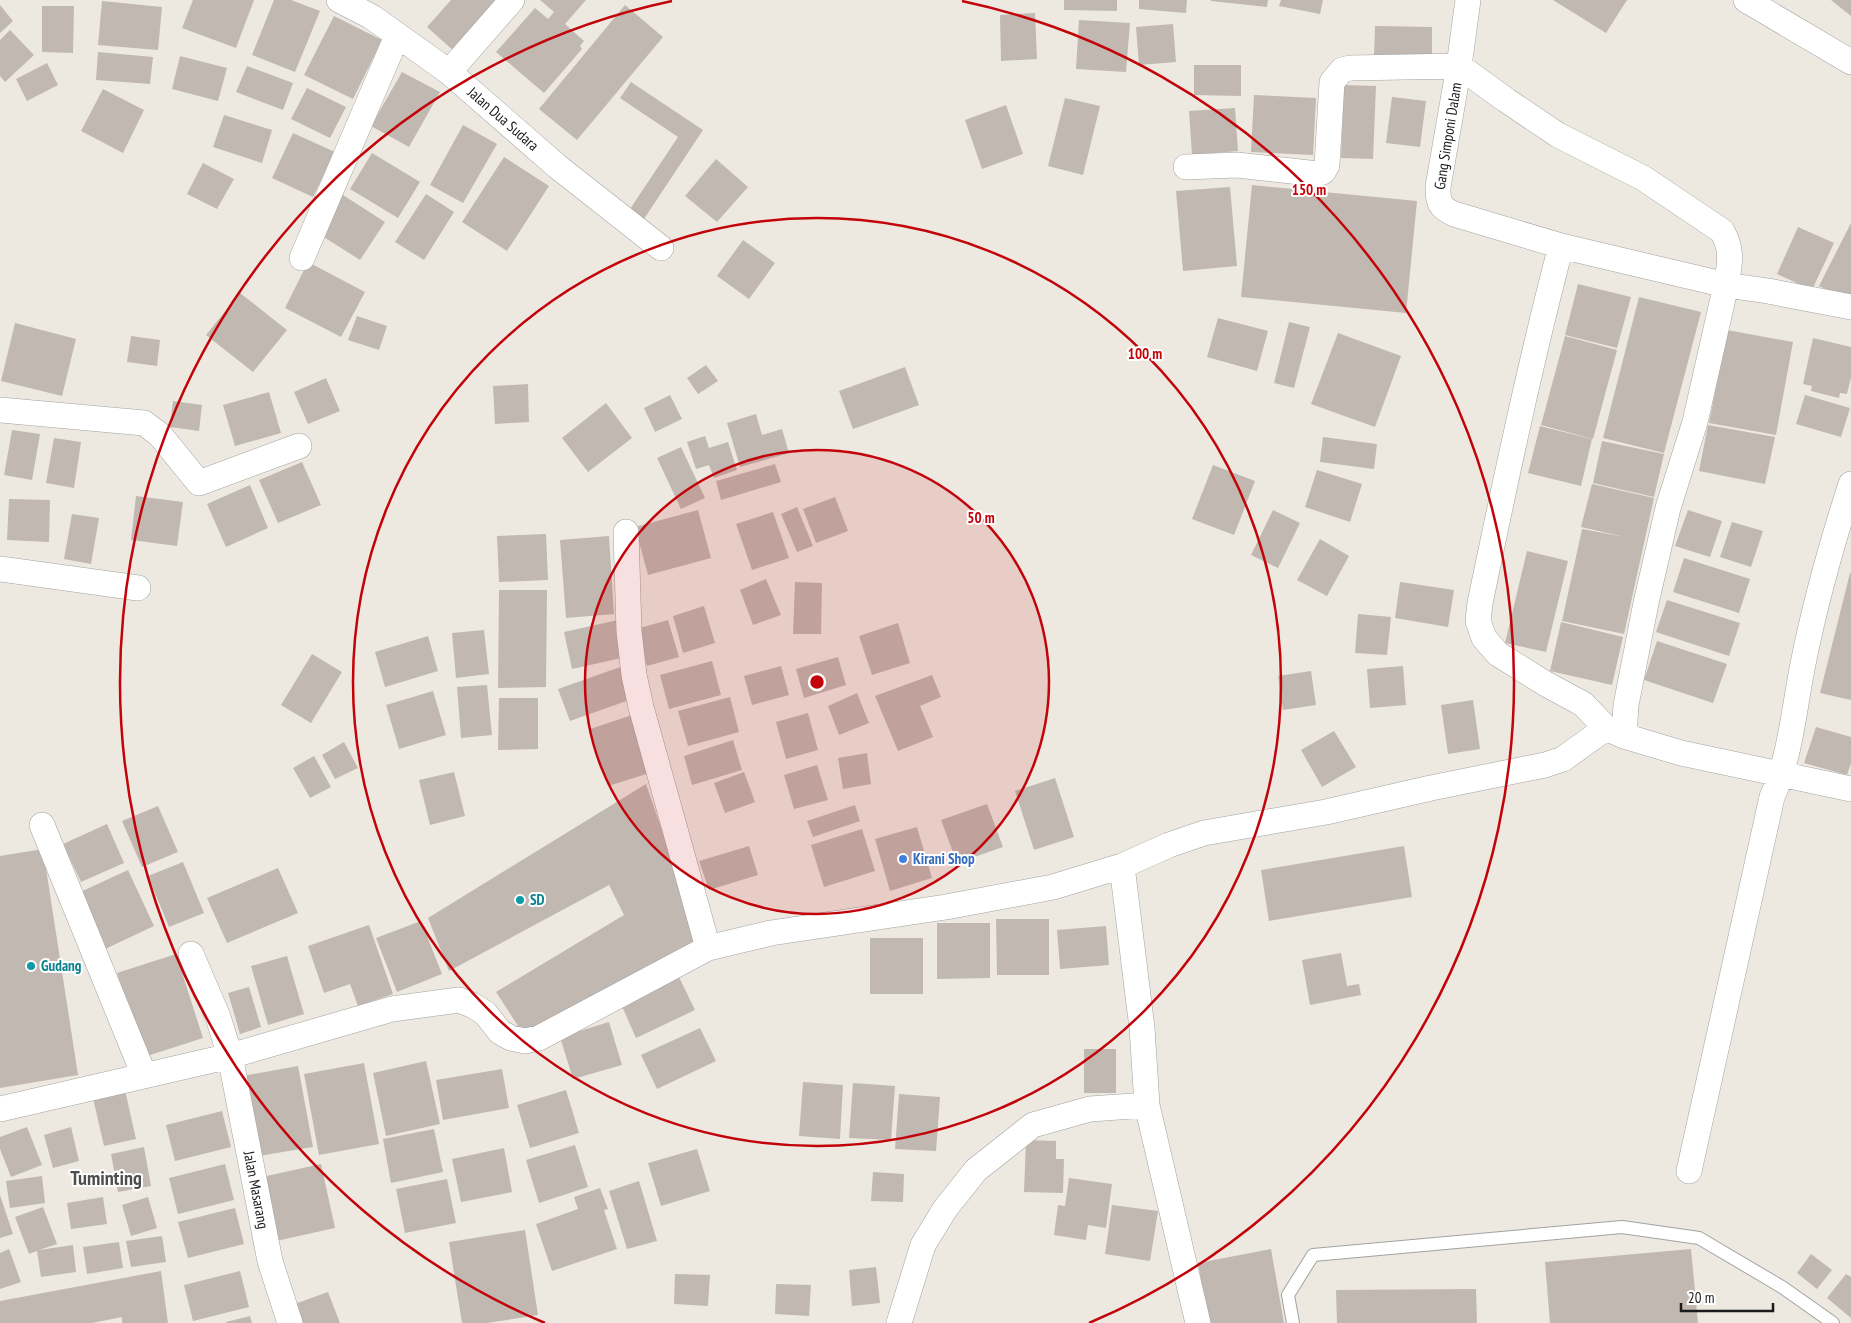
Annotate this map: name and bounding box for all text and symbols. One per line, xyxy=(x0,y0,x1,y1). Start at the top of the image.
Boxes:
street label: Gang Simponi Dalam xyxy=(1430,81,1465,191)
street label: Jalan Dua Sudara xyxy=(463,82,543,155)
text: 150 m xyxy=(1292,180,1326,199)
text: 100 m xyxy=(1128,344,1162,363)
text: 50 m xyxy=(967,508,995,527)
centre of rings xyxy=(808,673,826,691)
place label: Kirani Shop xyxy=(913,849,975,868)
marker: Kirani Shop xyxy=(897,853,909,865)
place label: SD xyxy=(530,890,545,909)
marker: SD xyxy=(514,894,526,906)
place label: Gudang xyxy=(41,956,82,975)
marker: Gudang xyxy=(25,960,37,972)
street label: Jalan Masarang xyxy=(239,1148,273,1230)
district label: Tuminting xyxy=(70,1165,142,1191)
scale bar xyxy=(1681,1280,1774,1312)
text: 20 m xyxy=(1688,1288,1714,1307)

